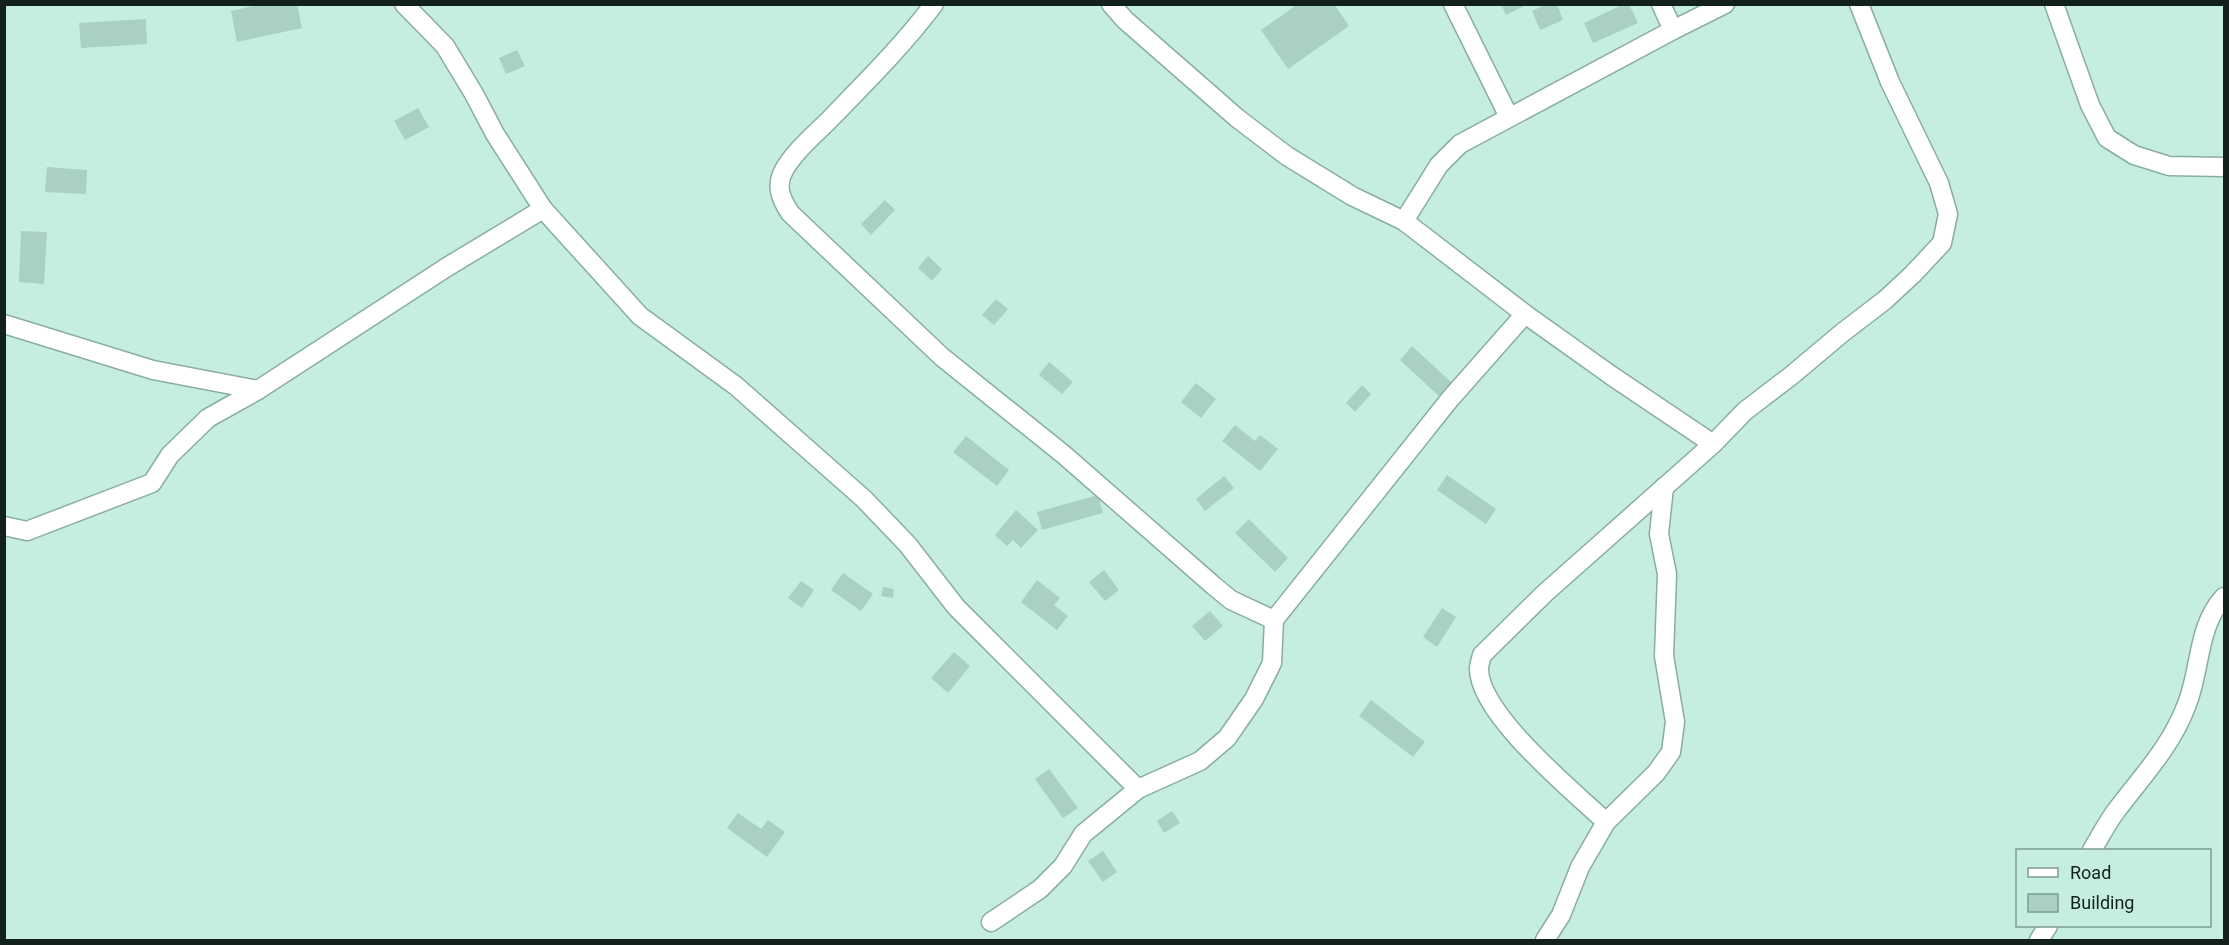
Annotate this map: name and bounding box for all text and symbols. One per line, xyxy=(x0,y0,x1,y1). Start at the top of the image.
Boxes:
legend xyxy=(2016,849,2211,927)
text: Road xyxy=(2070,862,2111,883)
text: Building xyxy=(2070,892,2134,913)

